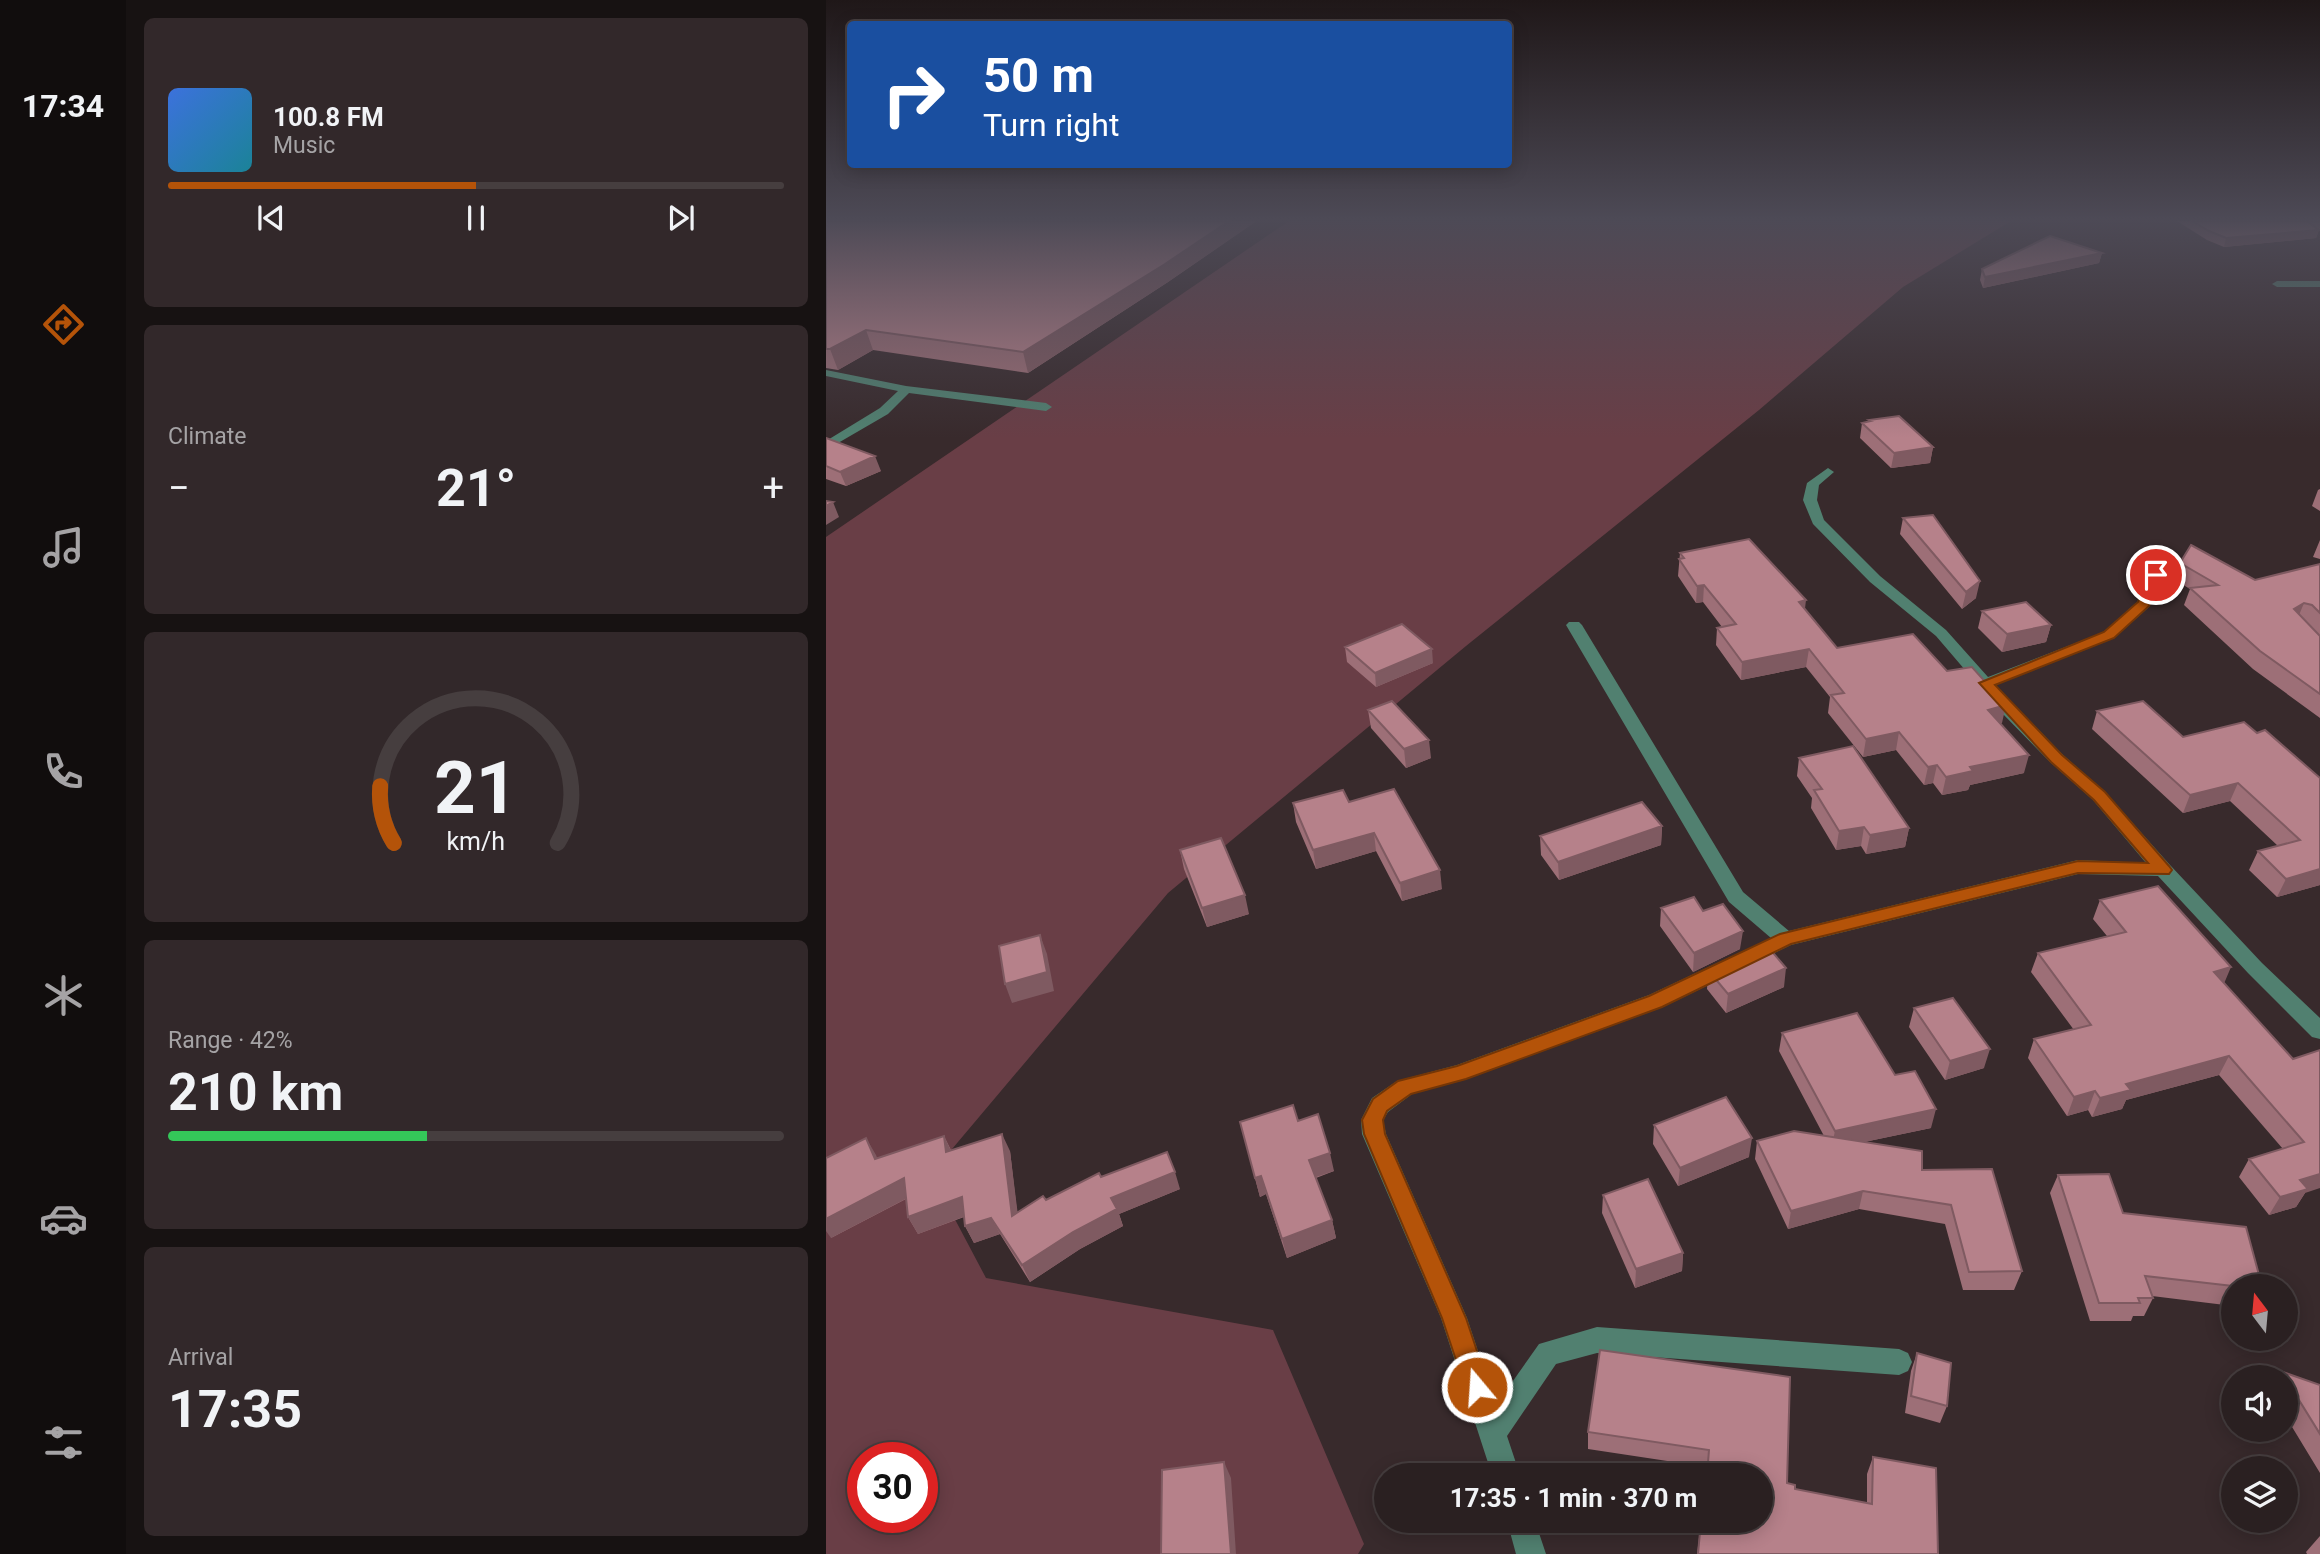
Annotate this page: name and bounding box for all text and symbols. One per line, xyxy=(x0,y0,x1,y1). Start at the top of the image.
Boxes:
text: 50 m xyxy=(983,47,1094,104)
icon: right xyxy=(868,49,959,140)
text: 17:34 xyxy=(22,87,104,125)
text: 100.8 FM xyxy=(273,102,384,132)
text: Turn right xyxy=(983,106,1119,144)
text: Music xyxy=(273,132,335,159)
icon: previous xyxy=(252,199,290,237)
icon: pause xyxy=(457,199,495,237)
icon: next xyxy=(662,199,700,237)
icon: directions xyxy=(39,300,88,349)
text: Climate xyxy=(168,423,247,450)
text: 21° xyxy=(436,458,516,519)
text: − xyxy=(168,466,190,510)
text: + xyxy=(762,466,784,510)
icon: music xyxy=(39,523,88,572)
pin xyxy=(2126,545,2186,605)
icon: arrive xyxy=(2137,556,2175,594)
text: 21 xyxy=(434,745,518,831)
icon: phone xyxy=(39,747,88,796)
text: km/h xyxy=(447,827,505,856)
icon: climate xyxy=(39,971,88,1020)
text: Range · 42% xyxy=(168,1027,293,1054)
text: 210 km xyxy=(168,1062,343,1123)
icon: car xyxy=(39,1194,88,1243)
north arrow xyxy=(2221,1274,2298,1351)
map controls xyxy=(2221,1274,2298,1533)
text: Arrival xyxy=(168,1344,233,1371)
position arrow xyxy=(1440,1350,1514,1424)
button: sound xyxy=(2221,1365,2298,1442)
text: 17:35 xyxy=(168,1379,302,1440)
icon: filters xyxy=(39,1418,88,1467)
speed limit sign: 30 xyxy=(847,1442,938,1533)
button: layers xyxy=(2221,1456,2298,1533)
text: 17:35 · 1 min · 370 m xyxy=(1450,1483,1697,1513)

